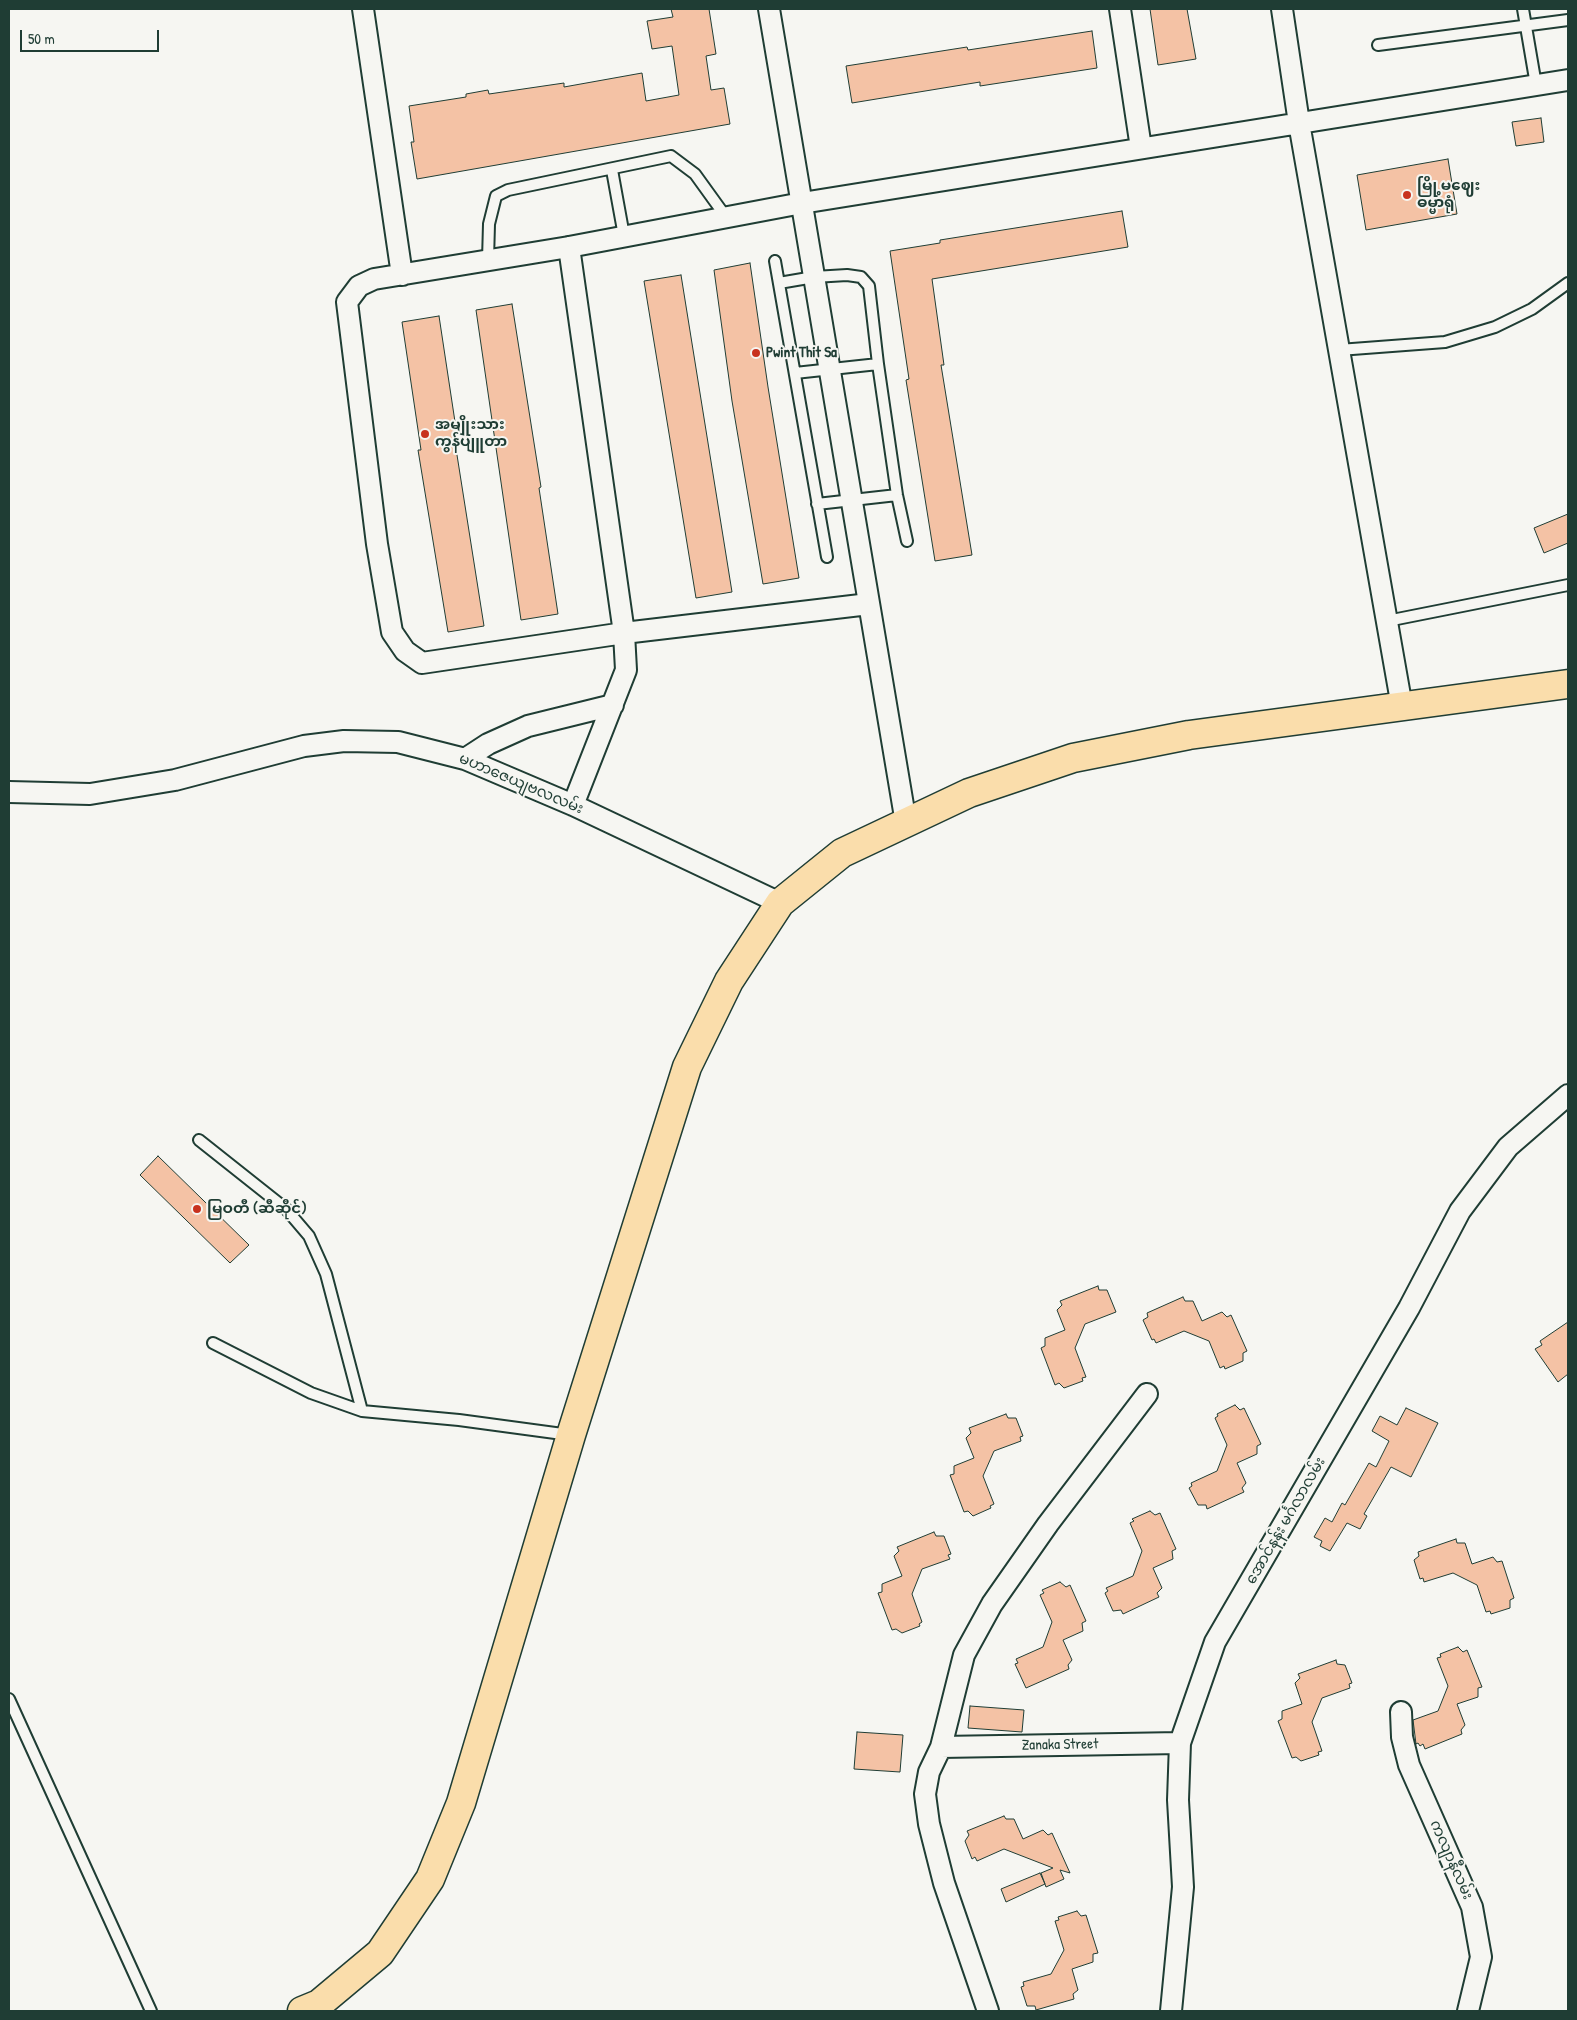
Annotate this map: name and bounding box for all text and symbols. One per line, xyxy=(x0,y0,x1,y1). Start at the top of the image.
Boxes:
scale bar xyxy=(22,20,161,52)
text: 50 m xyxy=(28,28,55,49)
place label: မြို့မဈေး ဓမ္မာရုံ xyxy=(1417,177,1480,212)
marker: မြို့မဈေး ဓမ္မာရုံ xyxy=(1401,189,1413,201)
place label: Pwint Thit Sa xyxy=(766,344,837,362)
marker: Pwint Thit Sa xyxy=(750,347,762,359)
place label: အမျိုးသား ကွန်ပျူတာ xyxy=(435,416,507,451)
marker: အမျိုးသား ကွန်ပျူတာ xyxy=(419,428,431,440)
street label: မဟာဇေယျဗလလမ်း xyxy=(456,750,586,818)
place label: မြဝတီ (ဆီဆိုင်) xyxy=(207,1200,307,1218)
marker: မြဝတီ (ဆီဆိုင်) xyxy=(191,1203,203,1215)
street label: အောင်နန်း မင်္ဂလာလမ်း xyxy=(1242,1454,1330,1588)
street label: Zanaka Street xyxy=(1022,1735,1098,1755)
street label: ကလျာနီလမ်း xyxy=(1425,1817,1477,1903)

